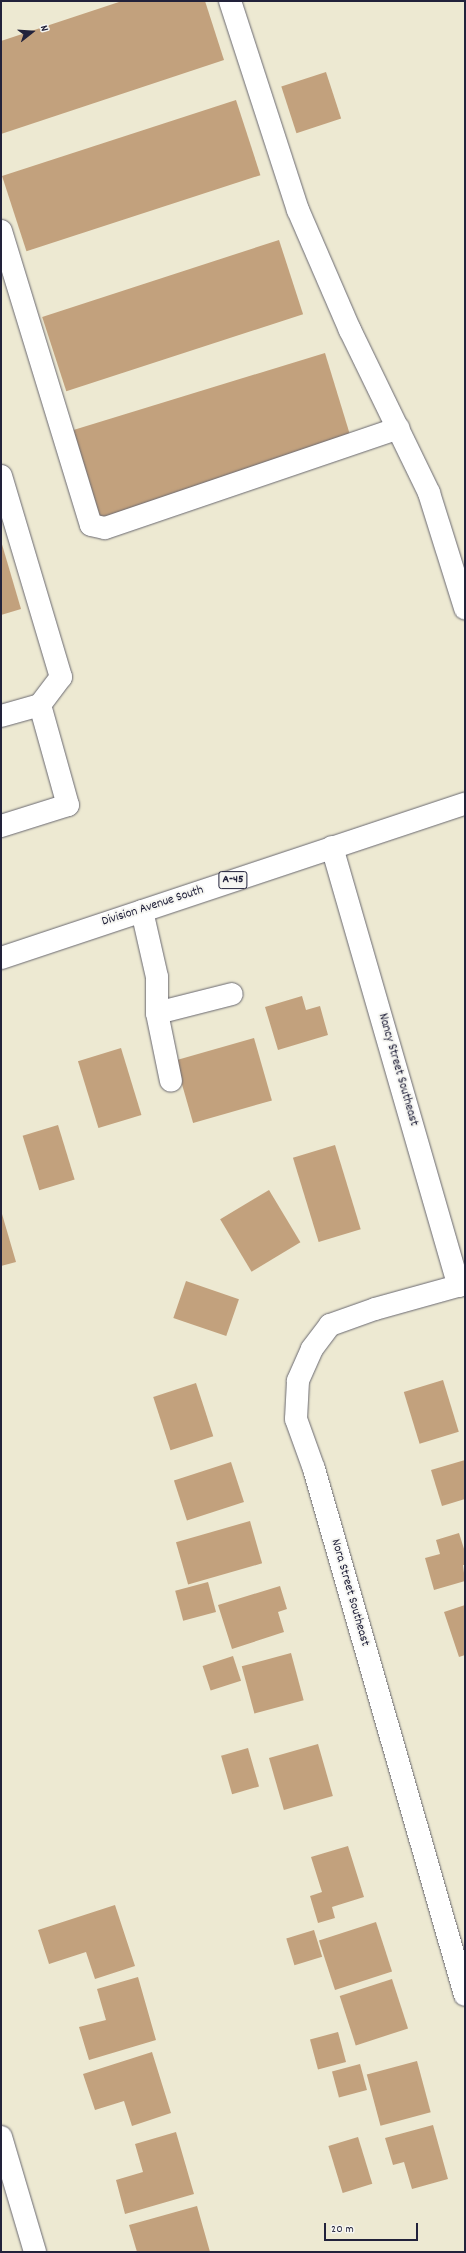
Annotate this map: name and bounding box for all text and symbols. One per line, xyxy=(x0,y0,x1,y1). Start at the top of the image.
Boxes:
north arrow xyxy=(12,12,52,52)
text: N xyxy=(35,24,52,33)
road number: A-45 xyxy=(218,870,248,890)
street label: Division Avenue South xyxy=(100,883,206,931)
street label: Nancy Street Southeast xyxy=(373,1012,421,1128)
street label: Nora Street Southeast xyxy=(326,1538,372,1648)
scale bar xyxy=(326,2215,420,2241)
text: 20 m xyxy=(331,2221,354,2238)

